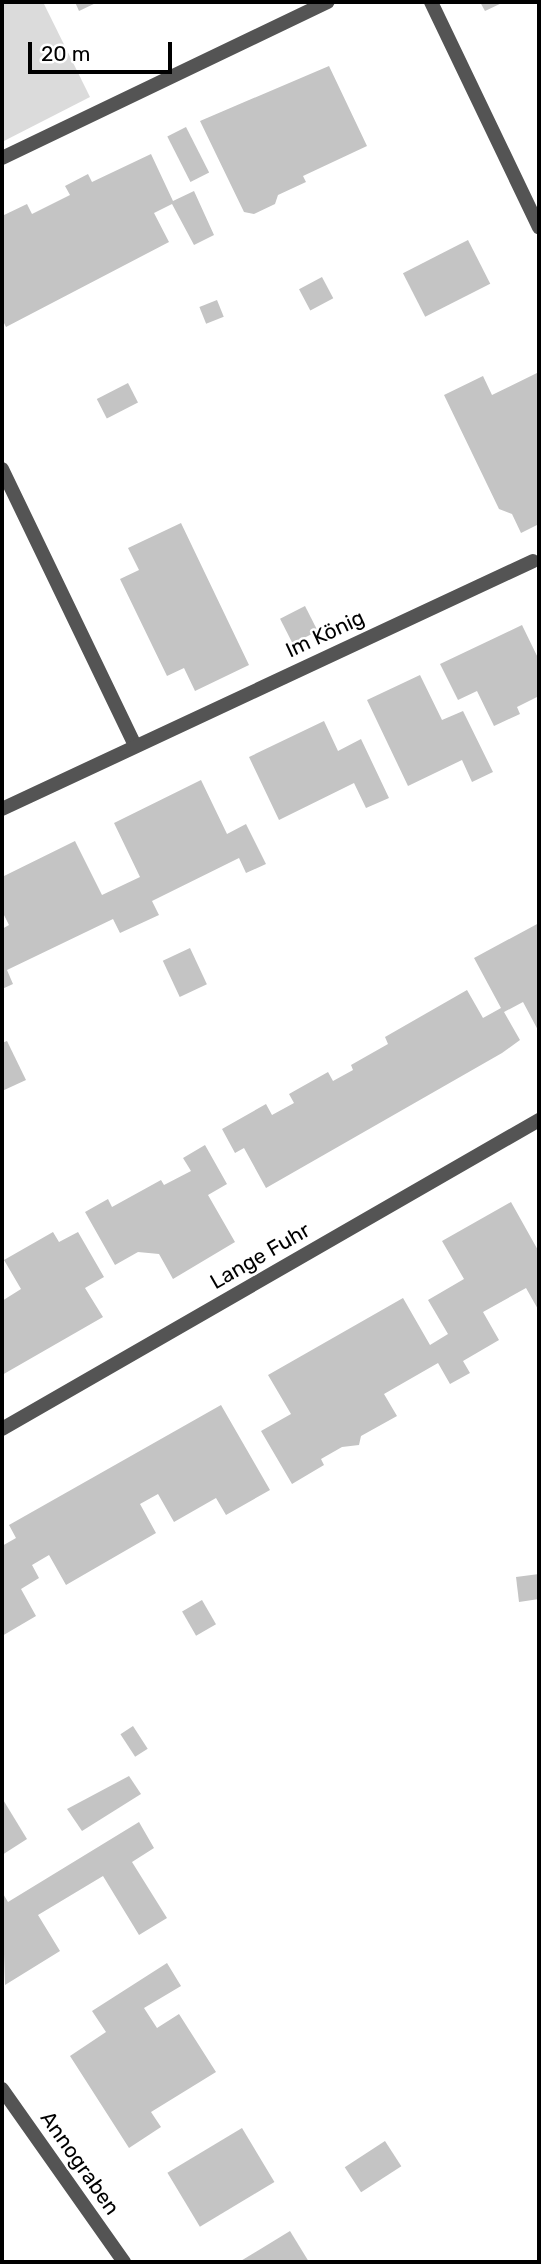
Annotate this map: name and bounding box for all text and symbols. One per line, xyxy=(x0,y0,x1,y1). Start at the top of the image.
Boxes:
scale bar xyxy=(32,28,175,72)
text: 20 m xyxy=(41,41,90,66)
street label: Im König xyxy=(282,605,368,663)
street label: Lange Fuhr xyxy=(206,1217,314,1295)
street label: Annograben xyxy=(35,2106,125,2220)

